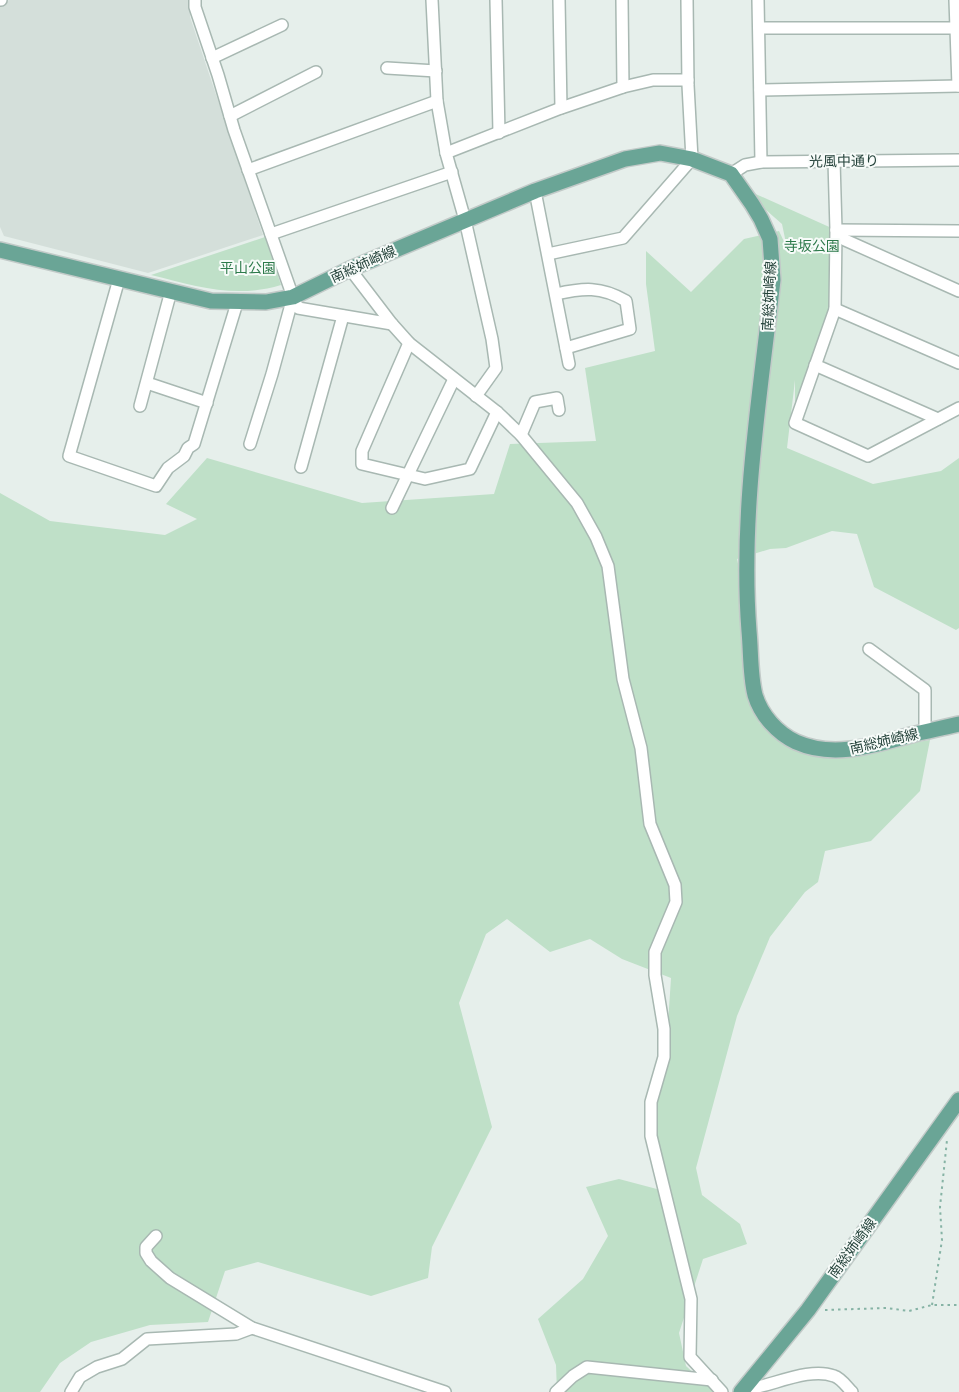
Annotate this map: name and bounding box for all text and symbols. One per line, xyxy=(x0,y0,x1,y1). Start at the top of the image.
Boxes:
street label: 光風中通り xyxy=(809,151,879,170)
park label: 寺坂公園 xyxy=(784,237,840,254)
street label: 南総姉崎線 xyxy=(327,242,398,286)
park label: 平山公園 xyxy=(220,259,276,276)
street label: 南総姉崎線 xyxy=(758,261,779,331)
street label: 南総姉崎線 xyxy=(848,724,920,757)
street label: 南総姉崎線 xyxy=(824,1214,879,1281)

